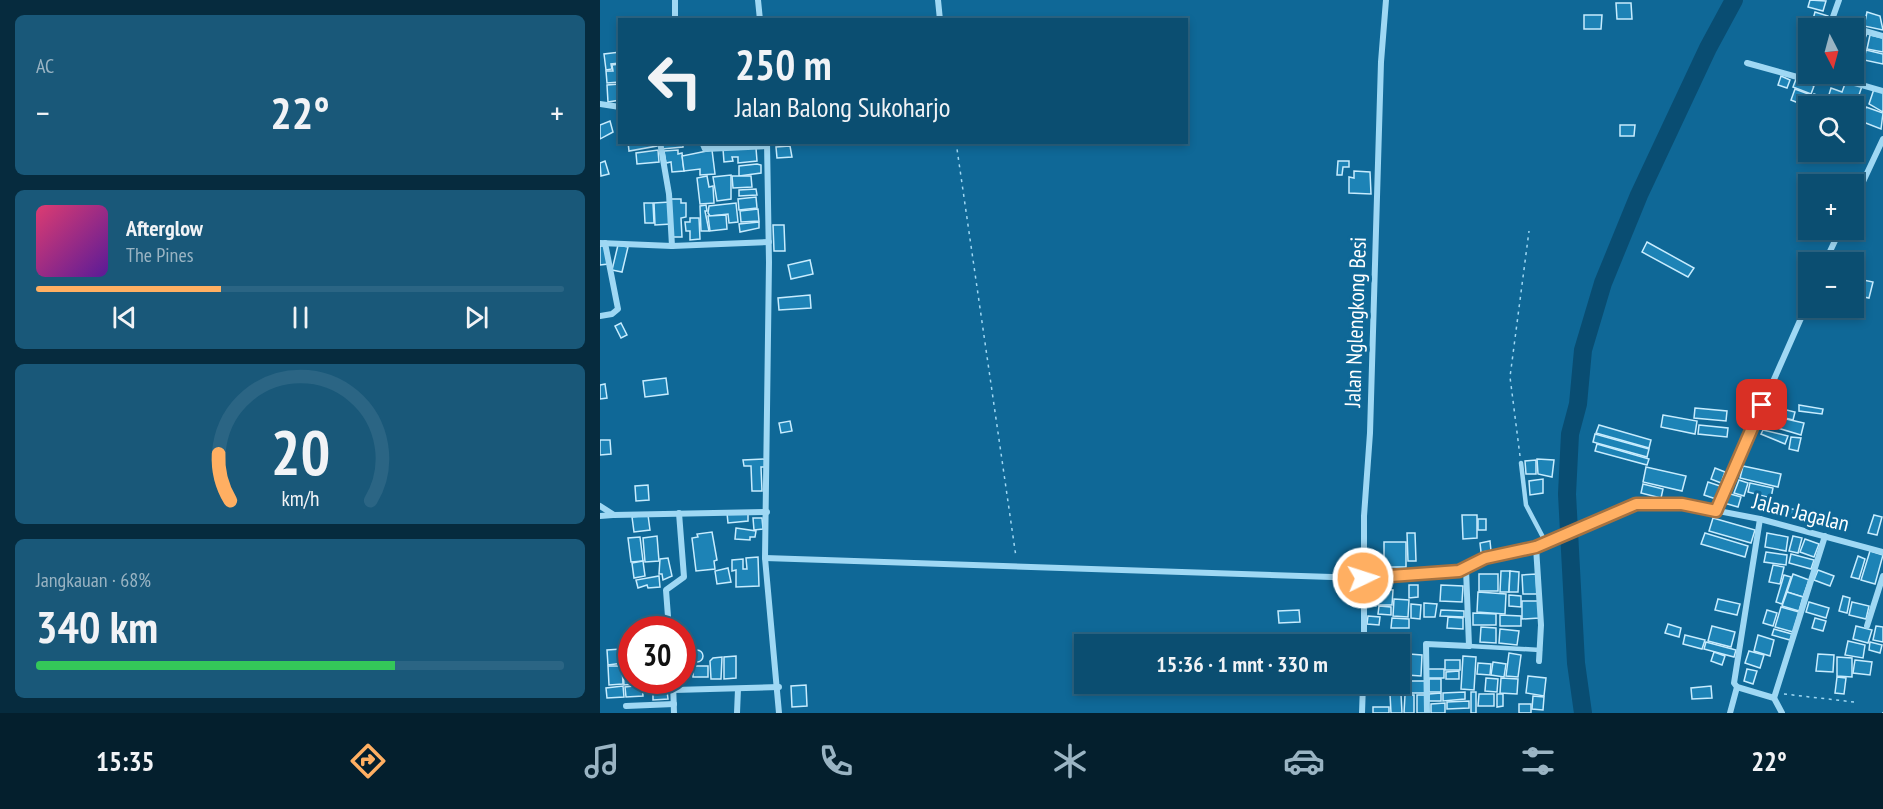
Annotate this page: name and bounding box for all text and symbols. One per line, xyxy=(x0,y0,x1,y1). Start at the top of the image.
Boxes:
north arrow xyxy=(1798,18,1864,84)
map controls xyxy=(1798,18,1864,318)
text: 250 m xyxy=(735,37,832,92)
icon: left xyxy=(636,42,714,120)
text: AC xyxy=(36,53,54,79)
text: 22° xyxy=(270,83,330,141)
text: Jalan Balong Sukoharjo xyxy=(735,90,950,124)
text: − xyxy=(36,91,50,134)
text: + xyxy=(550,91,564,134)
button: search xyxy=(1798,96,1864,162)
button: + xyxy=(1798,174,1864,240)
text: Afterglow xyxy=(126,214,203,242)
street label: Jalan Nglengkong Besi xyxy=(1338,236,1372,409)
text: The Pines xyxy=(126,242,193,268)
button: − xyxy=(1798,252,1864,318)
icon: previous xyxy=(108,301,141,334)
icon: pause xyxy=(284,301,317,334)
icon: next xyxy=(460,301,493,334)
pin xyxy=(1736,379,1787,430)
icon: arrive xyxy=(1745,388,1778,421)
text: 20 xyxy=(270,411,330,492)
text: km/h xyxy=(281,484,319,512)
street label: Jalan Jagalan xyxy=(1749,486,1852,537)
position arrow xyxy=(1331,546,1395,610)
text: Jangkauan · 68% xyxy=(36,567,151,593)
text: 340 km xyxy=(36,597,158,655)
speed limit sign: 30 xyxy=(618,616,696,694)
text: 15:36 · 1 mnt · 330 m xyxy=(1156,650,1328,678)
icon: directions xyxy=(347,740,389,782)
icon: music xyxy=(581,740,623,782)
icon: phone xyxy=(815,740,857,782)
icon: climate xyxy=(1049,740,1091,782)
icon: car xyxy=(1283,740,1325,782)
icon: filters xyxy=(1517,740,1559,782)
text: 15:35 xyxy=(96,744,154,778)
text: 22° xyxy=(1751,744,1787,778)

